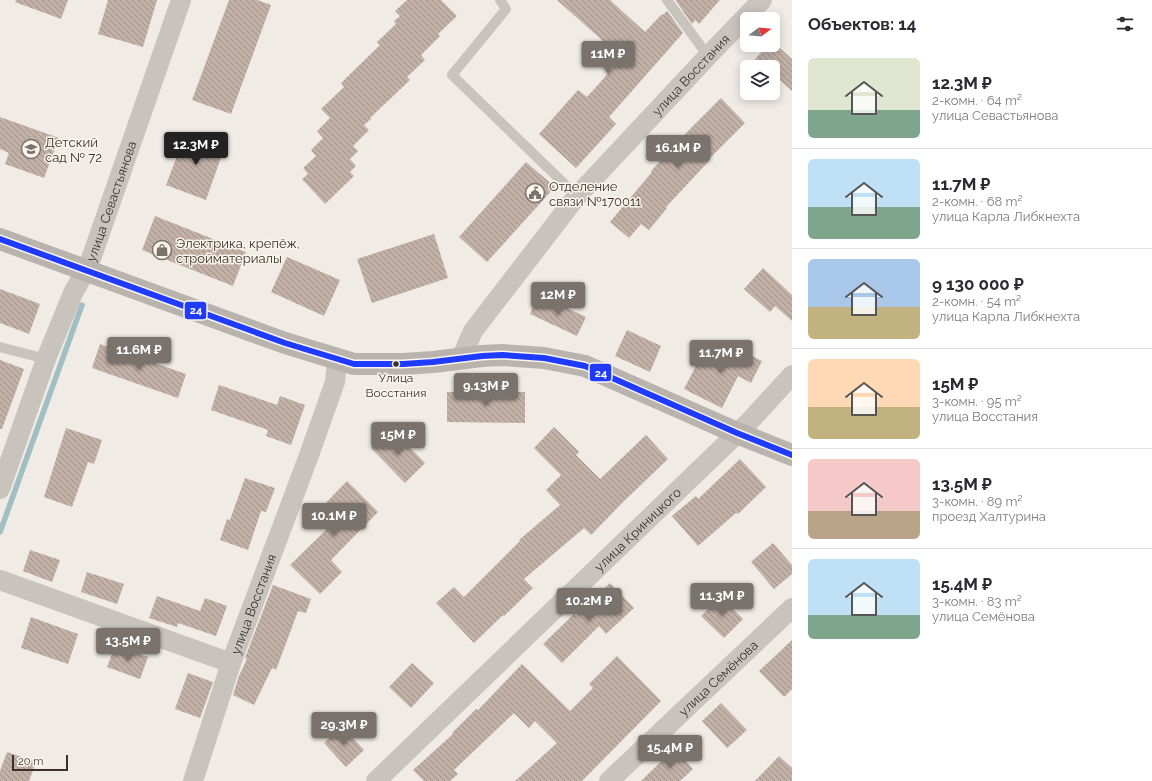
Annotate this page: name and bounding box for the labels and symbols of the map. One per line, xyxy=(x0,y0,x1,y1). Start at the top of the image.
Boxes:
north arrow xyxy=(740,12,780,52)
street label: улица Восстания xyxy=(649,31,733,119)
pin: 11M ₽ xyxy=(580,41,636,75)
pin: 12.3M ₽ xyxy=(159,132,233,166)
place label: Детский сад № 72 xyxy=(45,135,102,165)
pin: 16.1M ₽ xyxy=(641,135,715,169)
school or university icon: Детский сад № 72 xyxy=(20,138,42,160)
street label: улица Севастьянова xyxy=(84,139,139,264)
place label: Отделение связи №170011 xyxy=(549,179,642,209)
public building icon: Отделение связи №170011 xyxy=(524,182,546,204)
place label: Электрика, крепёж, стройматериалы xyxy=(176,236,300,266)
shop icon: Электрика, крепёж, стройматериалы xyxy=(151,239,173,261)
pin: 12M ₽ xyxy=(530,282,586,316)
line badge: 24 xyxy=(184,301,207,320)
text: 24 xyxy=(190,304,202,317)
pin: 11.6M ₽ xyxy=(102,337,176,371)
pin: 11.7M ₽ xyxy=(684,340,758,374)
marker: Улица Восстания xyxy=(391,359,401,369)
line badge: 24 xyxy=(589,363,612,382)
text: 24 xyxy=(595,367,607,380)
place label: Улица Восстания xyxy=(366,371,426,400)
pin: 9.13M ₽ xyxy=(449,373,523,407)
pin: 15M ₽ xyxy=(370,422,426,456)
street label: улица Криницкого xyxy=(592,484,684,575)
pin: 10.1M ₽ xyxy=(297,503,371,537)
street label: улица Восстания xyxy=(228,552,279,656)
pin: 11.3M ₽ xyxy=(685,583,759,617)
pin: 10.2M ₽ xyxy=(552,588,626,622)
pin: 13.5M ₽ xyxy=(91,628,165,662)
street label: улица Семёнова xyxy=(676,638,761,719)
pin: 29.3M ₽ xyxy=(307,712,381,746)
pin: 15.4M ₽ xyxy=(633,735,707,769)
scale bar xyxy=(12,753,68,772)

